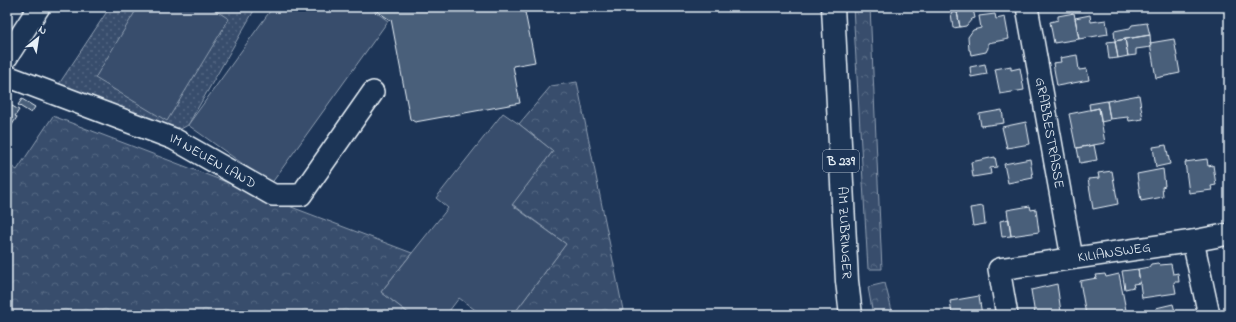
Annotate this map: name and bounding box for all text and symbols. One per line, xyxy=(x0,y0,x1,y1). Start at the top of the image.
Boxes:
north arrow xyxy=(18,18,58,58)
text: N xyxy=(35,21,50,39)
street label: GRABBESTRASSE xyxy=(1029,76,1070,190)
street label: IM NEUEN LAND xyxy=(167,128,260,194)
road number: B 239 xyxy=(823,150,859,172)
street label: AM ZUBRINGER xyxy=(832,186,857,280)
street label: KILIANSWEG xyxy=(1076,237,1152,268)

